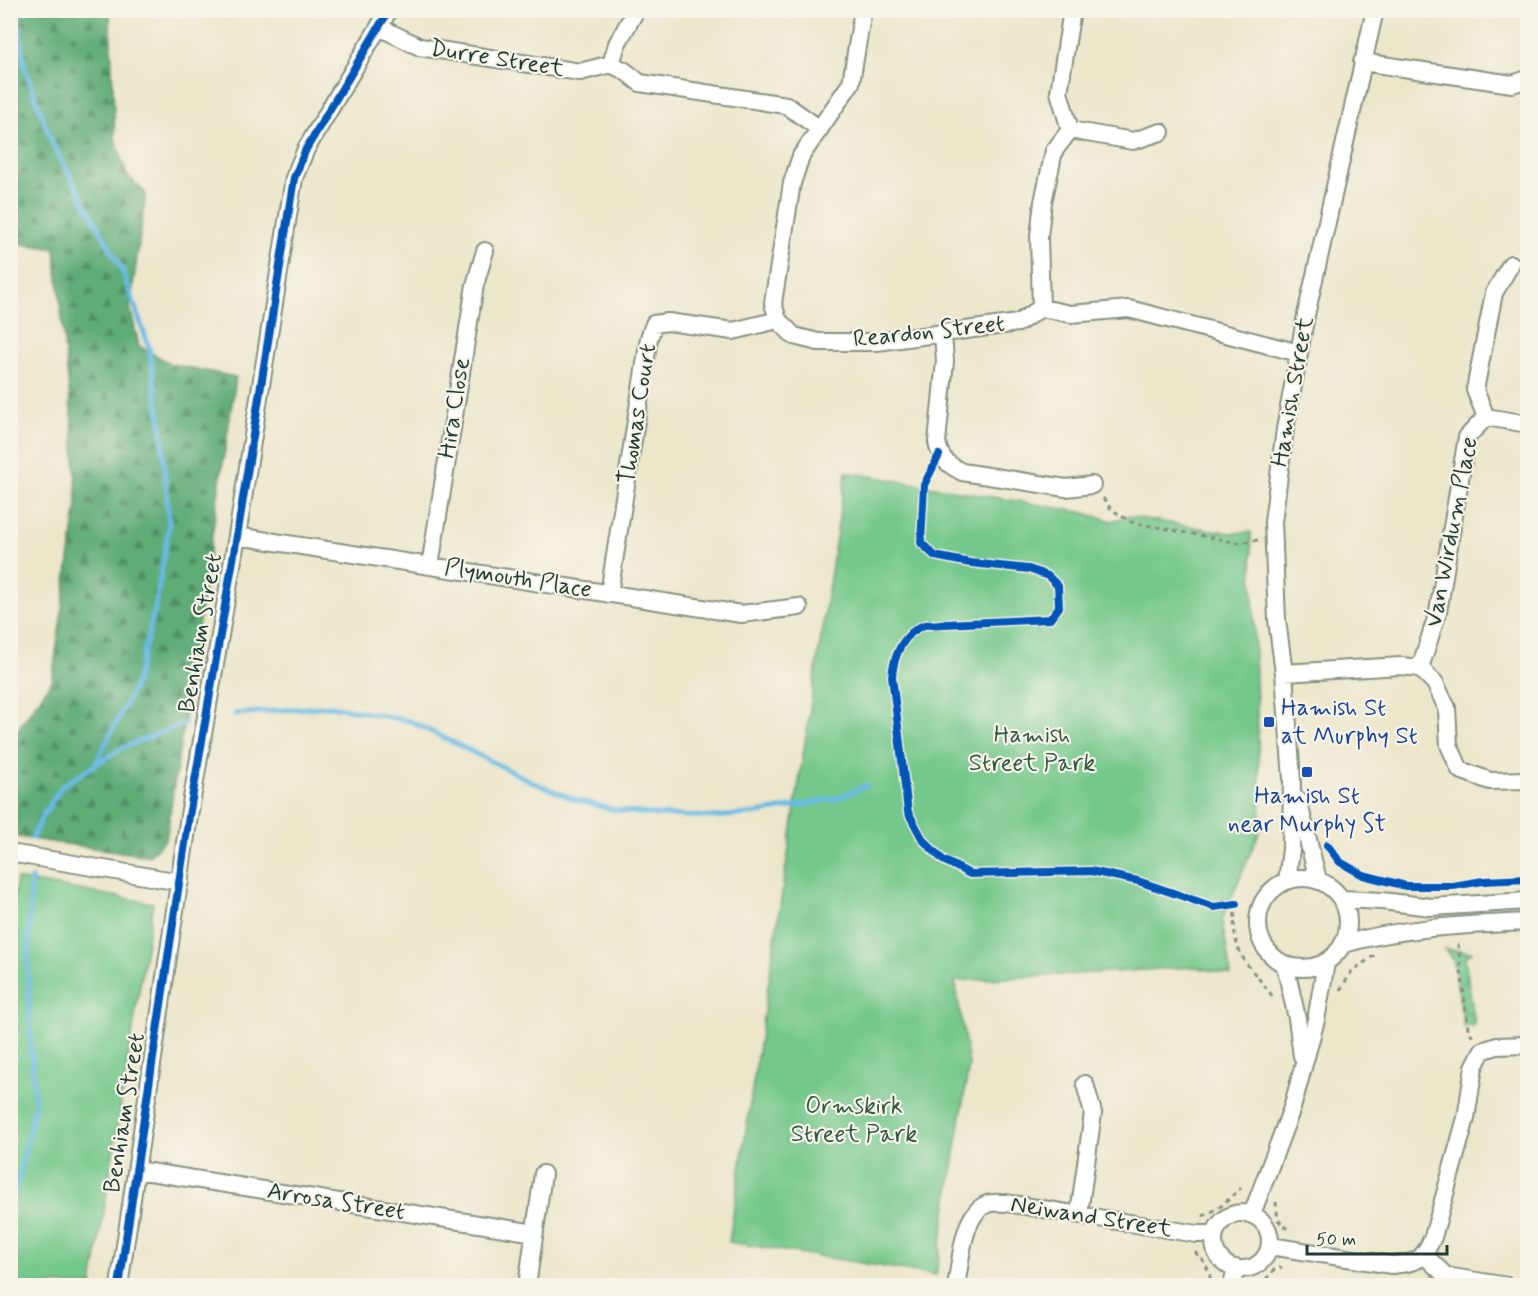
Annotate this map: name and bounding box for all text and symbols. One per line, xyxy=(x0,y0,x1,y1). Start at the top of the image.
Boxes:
street label: Durre Street xyxy=(428,33,566,85)
street label: Reardon Street xyxy=(852,309,1006,355)
street label: Hamish Street xyxy=(1265,315,1321,469)
street label: Thomas Court xyxy=(612,341,664,486)
street label: Hira Close xyxy=(432,355,478,461)
street label: Van Wirdum Place xyxy=(1418,434,1486,630)
street label: Benhiam Street xyxy=(172,551,230,715)
street label: Plymouth Place xyxy=(442,552,594,606)
place label: Hamish St at Murphy St xyxy=(1281,693,1418,752)
marker: Hamish St at Murphy St xyxy=(1262,715,1276,729)
park label: Hamish Street Park xyxy=(969,720,1095,779)
marker: Hamish St near Murphy St xyxy=(1300,765,1314,779)
place label: Hamish St near Murphy St xyxy=(1228,781,1386,840)
street label: Benhiam Street xyxy=(97,1031,153,1195)
park label: Ormskirk Street Park xyxy=(791,1091,917,1150)
street label: Arrosa Street xyxy=(265,1176,407,1228)
street label: Neiwand Street xyxy=(1008,1189,1174,1245)
scale bar xyxy=(1307,1218,1446,1256)
text: 50 m xyxy=(1316,1228,1356,1252)

